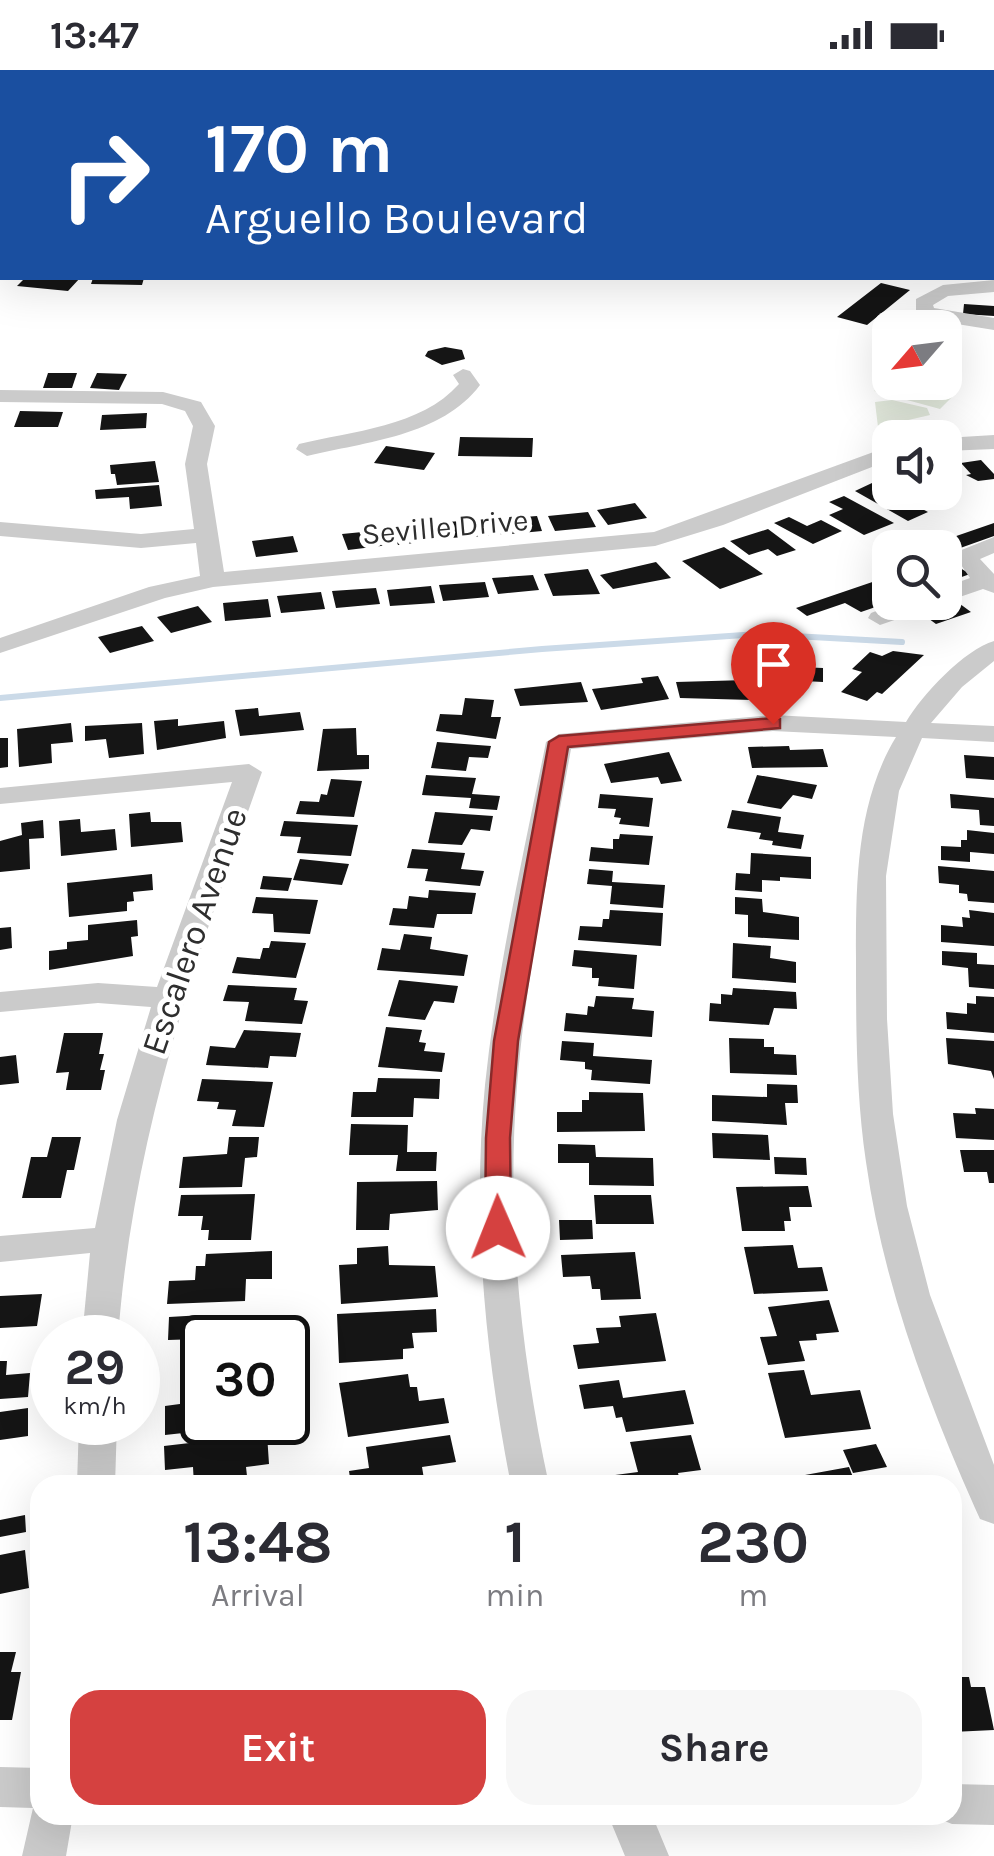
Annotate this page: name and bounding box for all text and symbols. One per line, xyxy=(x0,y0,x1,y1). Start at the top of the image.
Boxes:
text: 13:47 xyxy=(50,13,139,58)
text: 170 m xyxy=(205,108,393,190)
icon: right xyxy=(40,110,170,240)
text: Arguello Boulevard xyxy=(205,192,588,244)
north arrow xyxy=(872,310,962,400)
map controls xyxy=(872,310,962,620)
button: sound xyxy=(872,420,962,510)
street label: Seville Drive xyxy=(360,502,530,552)
button: search xyxy=(872,530,962,620)
pin xyxy=(731,622,816,725)
icon: arrive xyxy=(746,637,801,692)
street label: Escalero Avenue xyxy=(133,802,256,1060)
position arrow xyxy=(446,1176,550,1280)
speed limit sign: 30 xyxy=(180,1315,310,1445)
text: 29 xyxy=(65,1338,125,1397)
text: km/h xyxy=(63,1391,127,1420)
text: 13:48 xyxy=(183,1507,332,1577)
text: 1 xyxy=(504,1507,526,1577)
text: 230 xyxy=(697,1507,809,1577)
text: Arrival xyxy=(211,1577,305,1614)
text: min xyxy=(486,1577,544,1614)
text: m xyxy=(738,1577,768,1614)
button: Exit xyxy=(70,1690,486,1805)
button: Share xyxy=(506,1690,922,1805)

